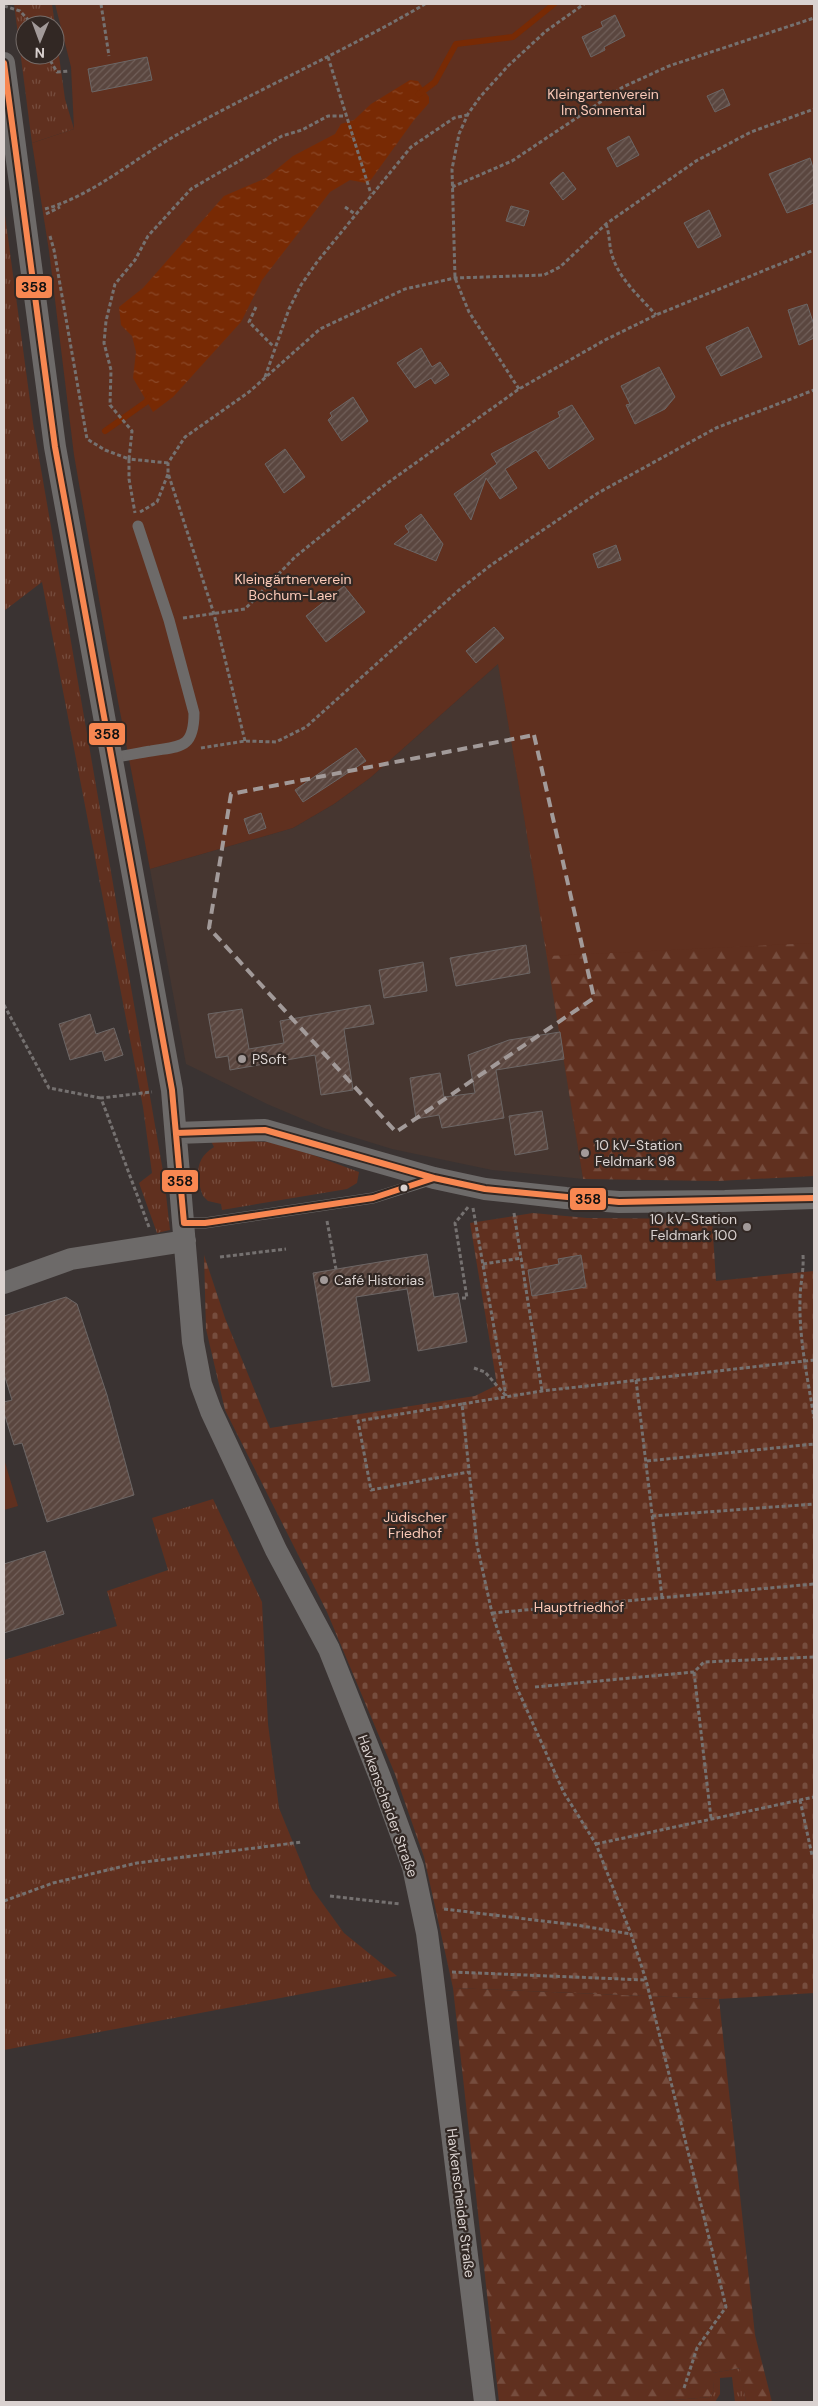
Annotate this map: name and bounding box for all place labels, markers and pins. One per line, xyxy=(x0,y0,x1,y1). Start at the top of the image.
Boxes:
place label: PSoft xyxy=(252,1050,287,1068)
marker: PSoft xyxy=(236,1053,248,1065)
place label: 10 kV-Station Feldmark 98 xyxy=(595,1136,682,1170)
marker: 10 kV-Station Feldmark 98 xyxy=(579,1147,591,1159)
unlabelled marker xyxy=(399,1183,409,1193)
place label: 10 kV-Station Feldmark 100 xyxy=(650,1210,737,1244)
marker: 10 kV-Station Feldmark 100 xyxy=(741,1221,753,1233)
place label: Café Historias xyxy=(334,1271,424,1289)
marker: Café Historias xyxy=(318,1274,330,1286)

